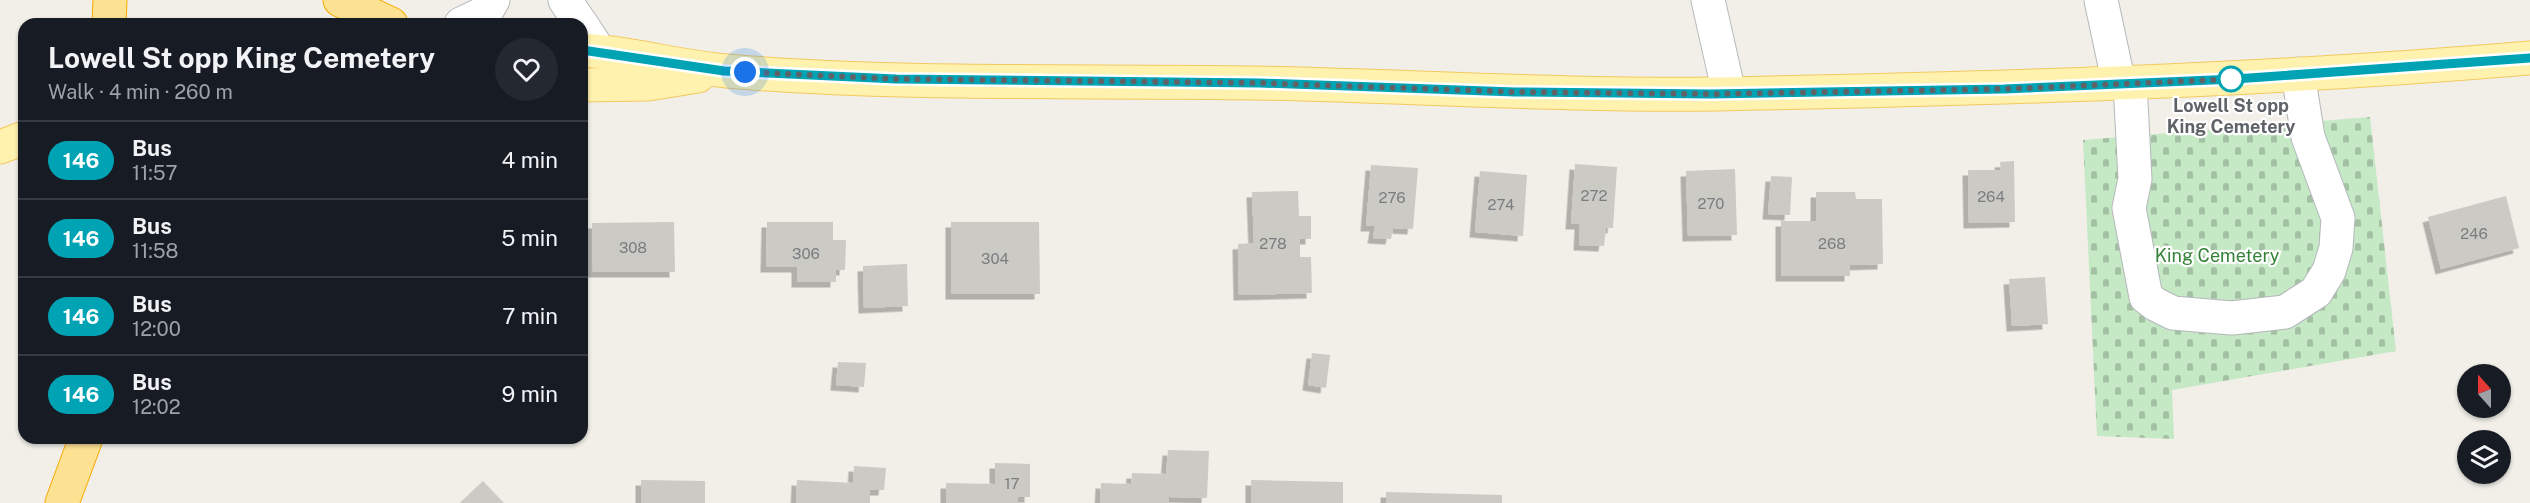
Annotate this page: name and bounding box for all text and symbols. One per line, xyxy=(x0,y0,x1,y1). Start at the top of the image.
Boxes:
button: heart xyxy=(495,38,558,101)
text: Lowell St opp King Cemetery xyxy=(48,41,435,74)
your location xyxy=(730,57,760,87)
marker: Lowell St opp King Cemetery xyxy=(2218,66,2244,92)
text: Walk · 4 min · 260 m xyxy=(48,80,233,104)
place label: Lowell St opp King Cemetery xyxy=(2167,95,2295,137)
text: Bus xyxy=(132,135,172,161)
text: 4 min xyxy=(502,147,558,173)
text: 146 xyxy=(63,148,99,173)
text: 11:57 xyxy=(132,161,178,185)
house number: 272 xyxy=(1581,187,1608,204)
house number: 264 xyxy=(1977,188,2005,205)
house number: 276 xyxy=(1379,189,1406,206)
house number: 270 xyxy=(1698,195,1724,212)
house number: 274 xyxy=(1488,196,1514,213)
text: Bus xyxy=(132,213,172,239)
text: 5 min xyxy=(501,225,558,251)
house number: 246 xyxy=(2460,225,2488,242)
text: 146 xyxy=(63,226,99,251)
house number: 278 xyxy=(1259,235,1287,252)
house number: 268 xyxy=(1818,235,1846,252)
text: 11:58 xyxy=(132,239,179,263)
house number: 308 xyxy=(619,239,647,256)
house number: 306 xyxy=(792,245,820,262)
park label: King Cemetery xyxy=(2155,245,2280,266)
house number: 304 xyxy=(981,250,1009,267)
text: Bus xyxy=(132,291,172,317)
text: 7 min xyxy=(502,303,558,329)
text: 146 xyxy=(63,304,99,329)
text: 12:00 xyxy=(132,317,181,341)
north arrow xyxy=(2457,364,2511,418)
map controls xyxy=(2457,364,2511,484)
text: Bus xyxy=(132,369,172,395)
text: 9 min xyxy=(502,381,558,407)
text: 146 xyxy=(63,382,99,407)
text: 12:02 xyxy=(132,395,181,419)
button: layers xyxy=(2457,430,2511,484)
house number: 17 xyxy=(1004,475,1020,492)

